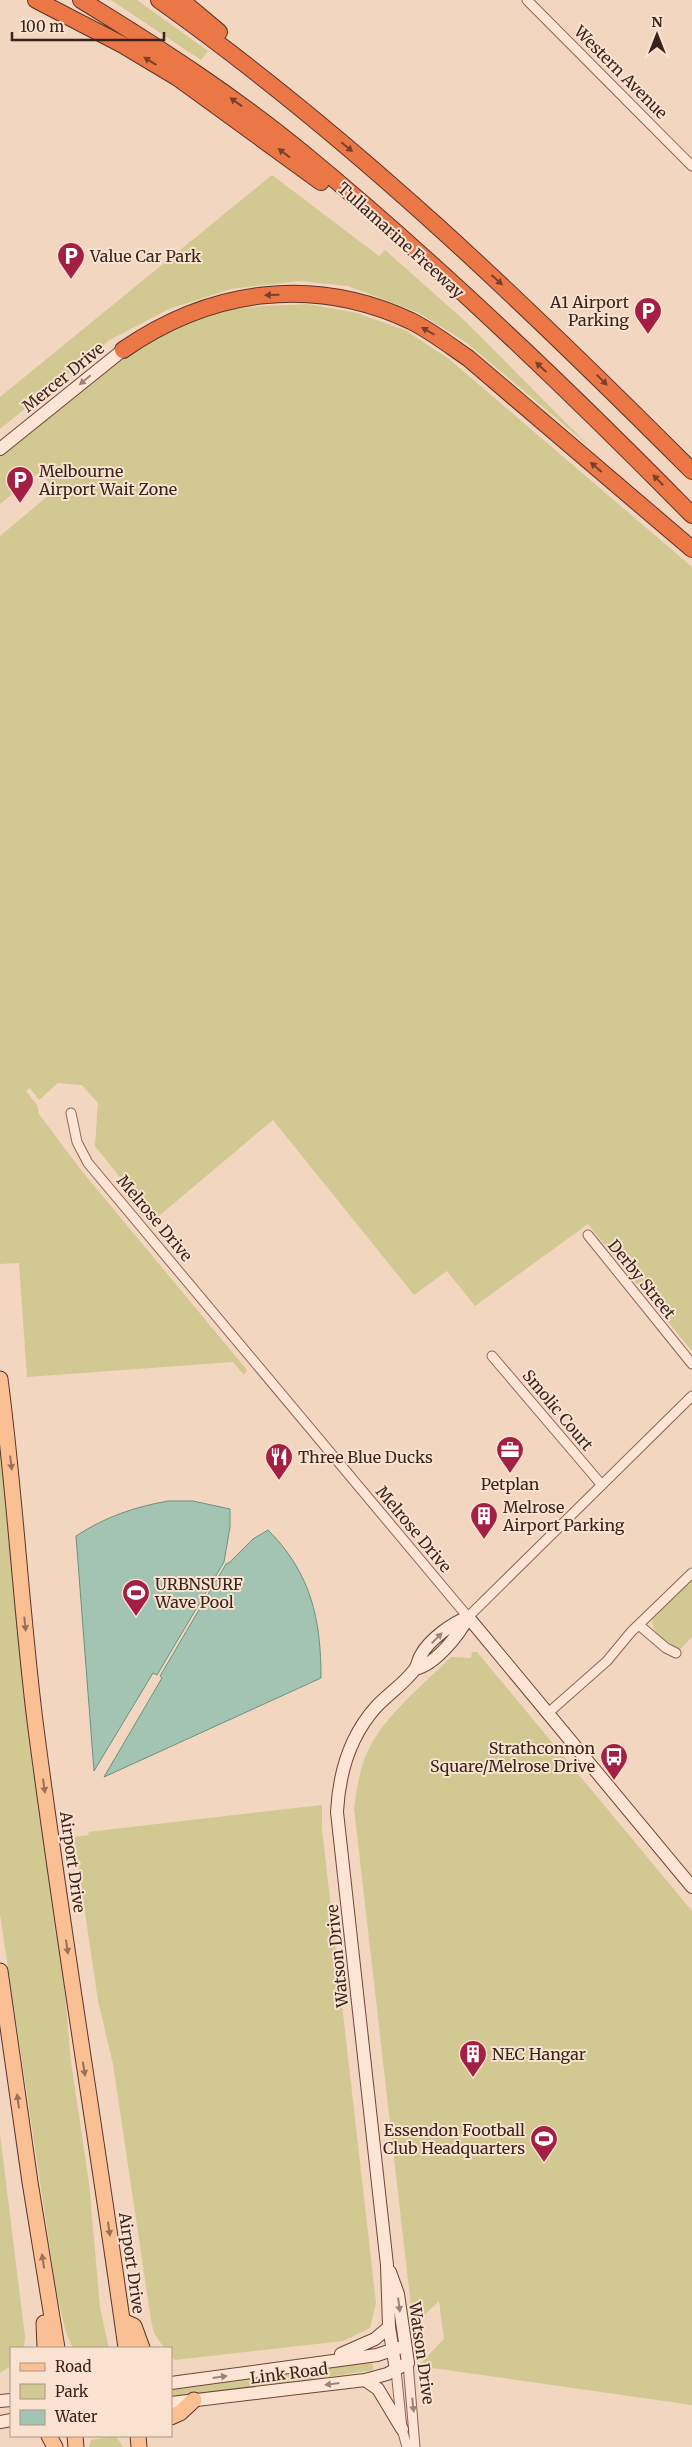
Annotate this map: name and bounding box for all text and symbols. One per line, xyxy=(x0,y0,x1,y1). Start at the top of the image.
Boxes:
scale bar xyxy=(12,10,165,42)
north arrow xyxy=(632,10,682,60)
text: N xyxy=(651,13,663,31)
text: 100 m xyxy=(20,17,64,36)
street label: Western Avenue xyxy=(570,21,672,123)
one-way arrow xyxy=(143,57,156,66)
one-way arrow xyxy=(229,97,242,107)
one-way arrow xyxy=(340,141,353,152)
one-way arrow xyxy=(278,148,291,159)
street label: Tullamarine Freeway xyxy=(334,178,469,303)
parking icon: Value Car Park xyxy=(56,241,86,280)
place label: Value Car Park xyxy=(89,246,202,266)
one-way arrow xyxy=(490,274,502,286)
one-way arrow xyxy=(264,291,280,299)
place label: A1 Airport Parking xyxy=(549,292,630,330)
parking icon: A1 Airport Parking xyxy=(633,296,663,335)
one-way arrow xyxy=(420,327,435,335)
street label: Mercer Drive xyxy=(18,338,108,416)
one-way arrow xyxy=(536,361,548,373)
one-way arrow xyxy=(79,374,92,385)
one-way arrow xyxy=(595,374,607,386)
place label: Melbourne Airport Wait Zone xyxy=(38,461,177,499)
one-way arrow xyxy=(590,461,602,473)
parking icon: Melbourne Airport Wait Zone xyxy=(5,465,35,504)
one-way arrow xyxy=(652,475,664,487)
street label: Melrose Drive xyxy=(113,1171,197,1265)
street label: Derby Street xyxy=(604,1235,680,1323)
street label: Smolic Court xyxy=(518,1366,598,1455)
office icon: Petplan xyxy=(495,1435,525,1474)
restaurant icon: Three Blue Ducks xyxy=(264,1442,294,1481)
place label: Three Blue Ducks xyxy=(298,1447,433,1467)
one-way arrow xyxy=(7,1455,15,1471)
place label: Petplan xyxy=(481,1474,540,1494)
street label: Melrose Drive xyxy=(372,1482,456,1576)
place label: Melrose Airport Parking xyxy=(502,1497,625,1535)
building icon: Melrose Airport Parking xyxy=(469,1501,499,1540)
place label: URBNSURF Wave Pool xyxy=(154,1574,243,1612)
sports icon: URBNSURF Wave Pool xyxy=(121,1578,151,1617)
one-way arrow xyxy=(21,1617,29,1633)
one-way arrow xyxy=(431,1632,443,1644)
place label: Strathconnon Square/Melrose Drive xyxy=(430,1738,595,1776)
bus stop icon: Strathconnon Square/Melrose Drive xyxy=(599,1742,629,1781)
one-way arrow xyxy=(41,1778,49,1794)
street label: Airport Drive xyxy=(56,1809,90,1914)
street label: Watson Drive xyxy=(322,1904,352,2009)
one-way arrow xyxy=(63,1939,71,1955)
building icon: NEC Hangar xyxy=(458,2039,488,2078)
place label: NEC Hangar xyxy=(492,2044,586,2064)
one-way arrow xyxy=(81,2061,89,2077)
one-way arrow xyxy=(14,2092,22,2108)
place label: Essendon Football Club Headquarters xyxy=(383,2120,525,2158)
sports icon: Essendon Football Club Headquarters xyxy=(529,2124,559,2163)
street label: Airport Drive xyxy=(115,2210,149,2315)
one-way arrow xyxy=(105,2222,113,2238)
one-way arrow xyxy=(38,2253,46,2269)
one-way arrow xyxy=(395,2297,403,2313)
street label: Watson Drive xyxy=(405,2300,439,2405)
legend xyxy=(10,2347,172,2437)
text: Road xyxy=(55,2357,91,2376)
street label: Link Road xyxy=(249,2358,329,2388)
one-way arrow xyxy=(212,2372,228,2380)
one-way arrow xyxy=(323,2380,339,2388)
text: Park xyxy=(55,2382,89,2401)
one-way arrow xyxy=(409,2397,417,2413)
text: Water xyxy=(54,2407,98,2426)

